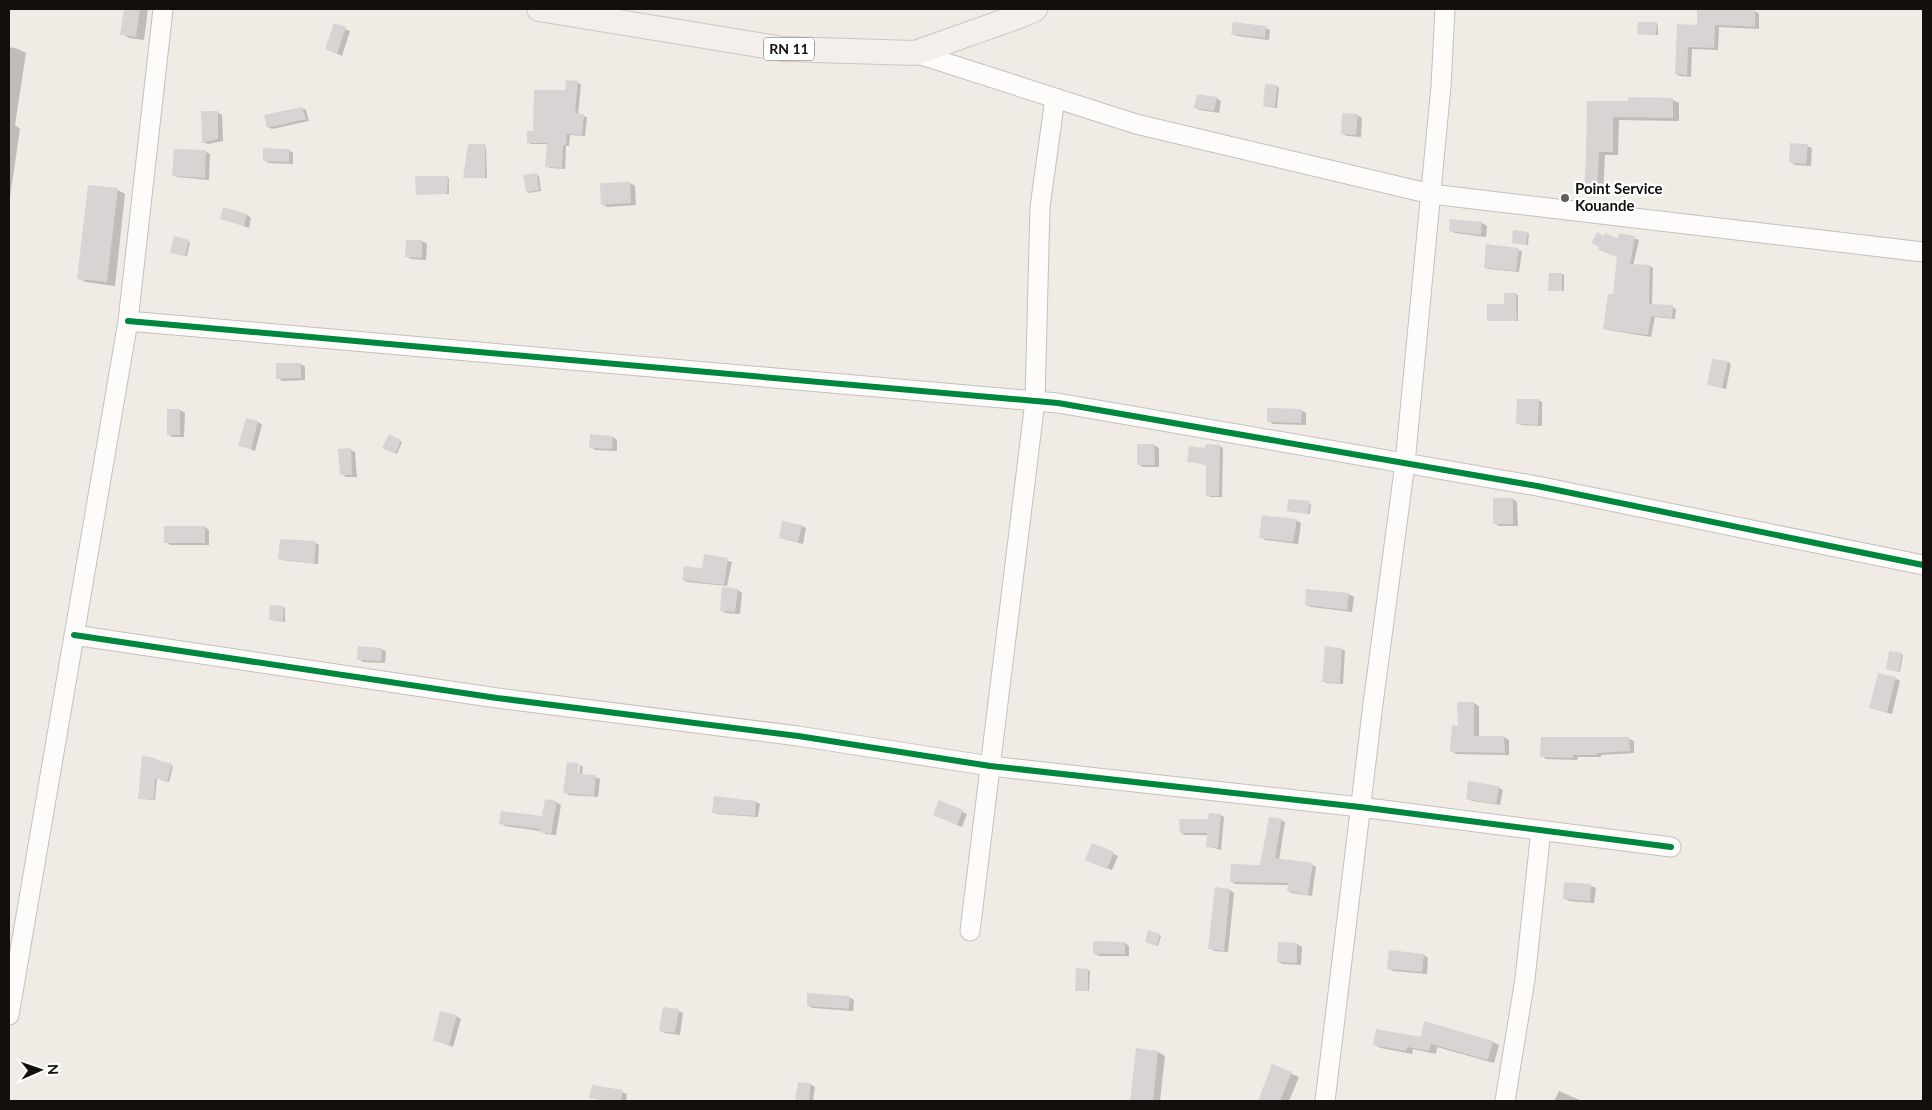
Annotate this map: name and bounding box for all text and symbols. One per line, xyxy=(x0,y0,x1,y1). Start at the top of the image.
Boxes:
road number: RN 11 xyxy=(764,38,814,61)
place label: Point Service Kouande xyxy=(1575,179,1663,214)
marker: Point Service Kouande xyxy=(1559,192,1571,204)
north arrow xyxy=(15,1045,65,1095)
text: N xyxy=(45,1064,62,1075)

